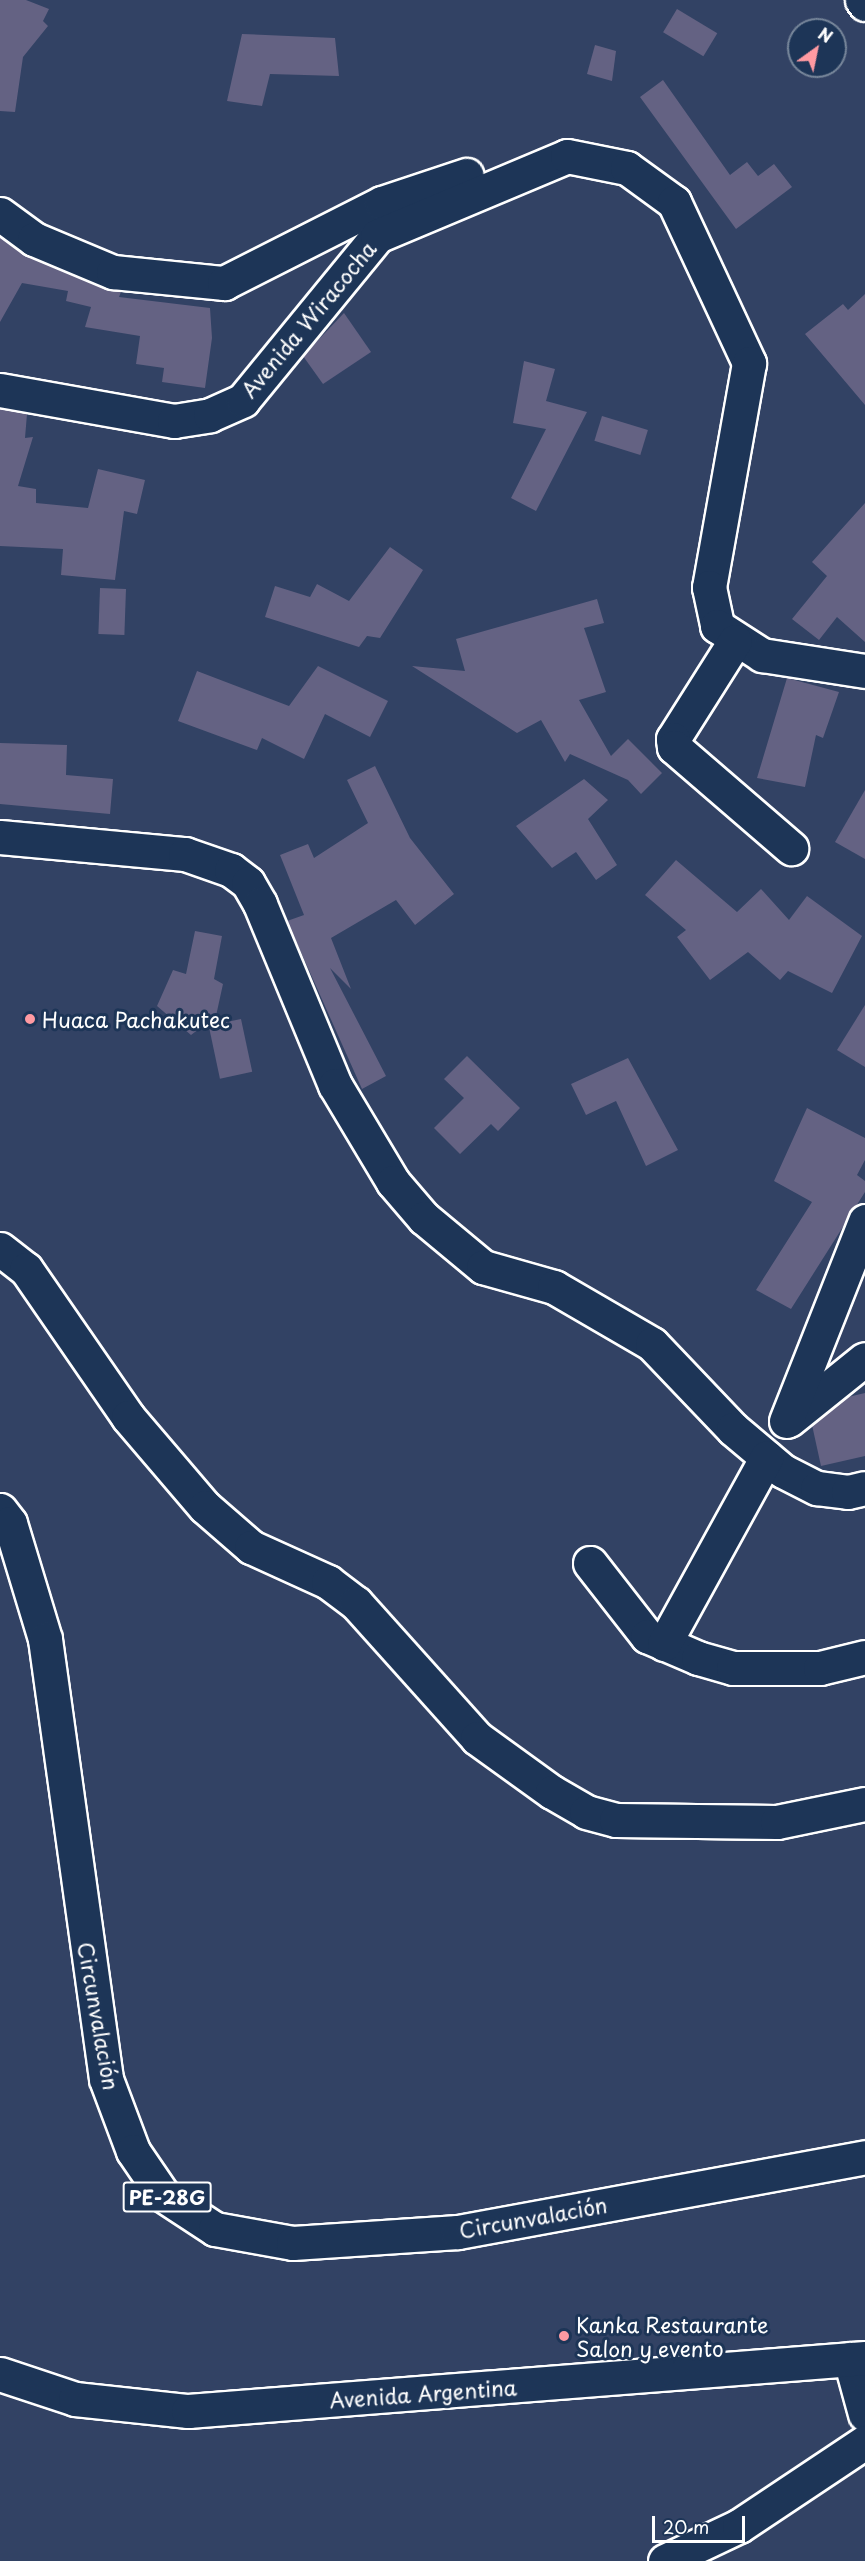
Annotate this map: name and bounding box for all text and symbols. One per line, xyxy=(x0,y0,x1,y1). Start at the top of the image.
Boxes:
north arrow xyxy=(787,18,847,78)
text: N xyxy=(814,21,838,48)
street label: Avenida Wiracocha xyxy=(236,236,380,402)
place label: Huaca Pachakutec xyxy=(42,1006,229,1032)
marker: Huaca Pachakutec xyxy=(23,1012,37,1026)
street label: Circunvalación xyxy=(74,1940,124,2092)
road number: PE-28G xyxy=(122,2180,212,2214)
street label: Circunvalación xyxy=(457,2192,609,2242)
place label: Kanka Restaurante Salon y evento xyxy=(576,2311,770,2361)
marker: Kanka Restaurante Salon y evento xyxy=(557,2329,571,2343)
street label: Avenida Argentina xyxy=(329,2374,517,2412)
scale bar xyxy=(655,2504,748,2542)
text: 20 m xyxy=(663,2513,709,2540)

